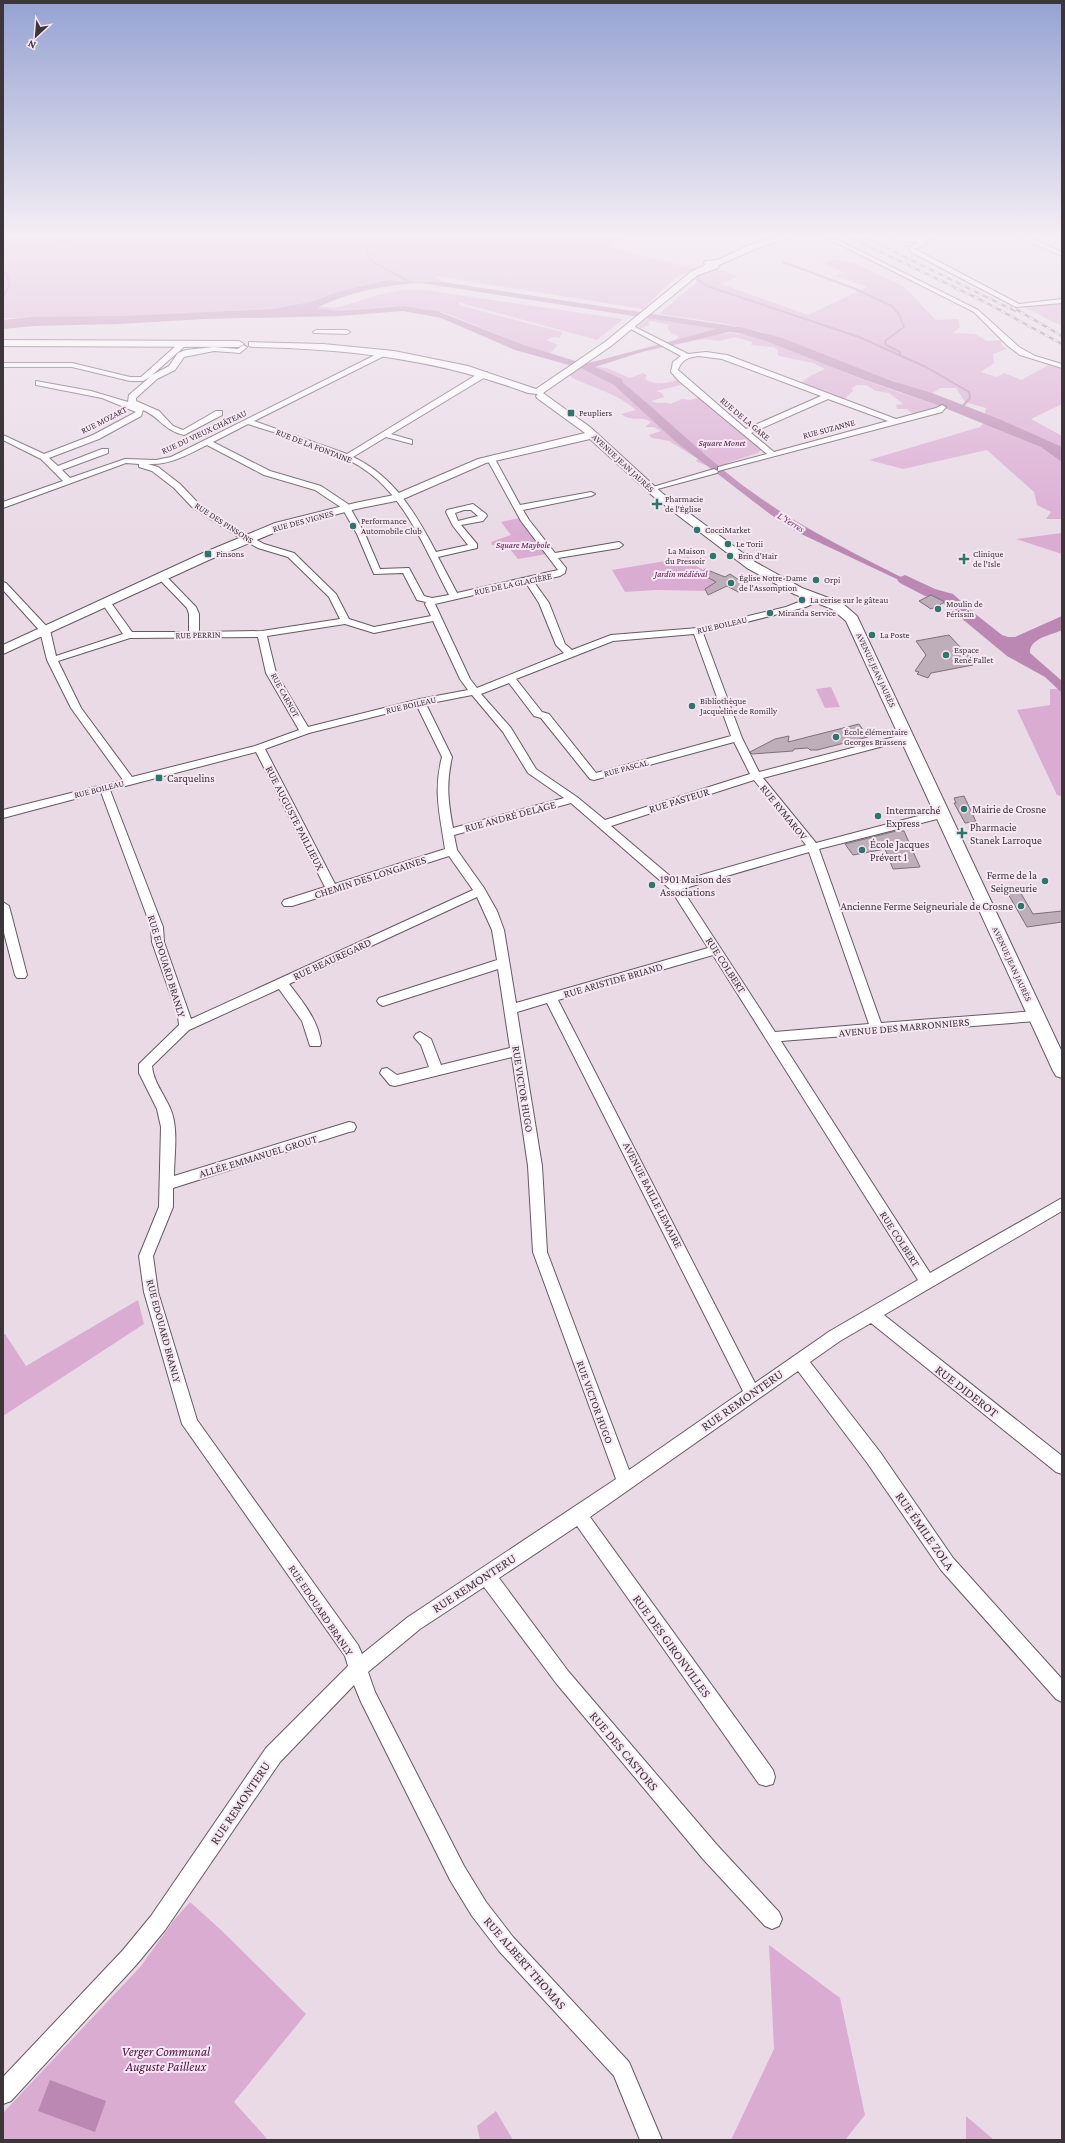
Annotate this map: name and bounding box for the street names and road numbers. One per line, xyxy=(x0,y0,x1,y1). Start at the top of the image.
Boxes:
street label: RUE DE LA GARE xyxy=(718,395,772,443)
street label: RUE MOZART xyxy=(79,404,129,436)
street label: RUE DU VIEUX CHÂTEAU xyxy=(160,408,248,456)
street label: RUE SUZANNE xyxy=(802,417,856,441)
street label: RUE DE LA FONTAINE xyxy=(275,427,354,465)
street label: AVENUE JEAN JAURÈS xyxy=(590,432,656,494)
street label: RUE DES PINSONS xyxy=(193,500,255,546)
street label: RUE DES VIGNES xyxy=(271,508,335,534)
street label: RUE DE LA GLACIÈRE xyxy=(473,571,553,597)
street label: RUE BOILEAU xyxy=(696,614,748,636)
street label: RUE PERRIN xyxy=(175,630,221,640)
street label: AVENUE JEAN JAURÈS xyxy=(854,631,898,709)
street label: RUE CARNOT xyxy=(269,671,301,719)
street label: RUE BOILEAU xyxy=(385,694,437,716)
street label: RUE PASCAL xyxy=(603,757,650,779)
street label: RUE AUGUSTE PAILLIEUX xyxy=(263,764,327,873)
street label: RUE BOILEAU xyxy=(73,778,125,800)
street label: RUE RYMAROV xyxy=(758,782,810,843)
street label: RUE PASTEUR xyxy=(647,785,712,815)
street label: RUE ANDRÉ DELAGE xyxy=(463,798,557,834)
street label: CHEMIN DES LONGAINES xyxy=(313,853,427,901)
street label: RUE EDOUARD BRANLY xyxy=(146,913,188,1019)
street label: AVENUE JEAN JAURÈS xyxy=(990,925,1034,1003)
street label: RUE COLBERT xyxy=(703,935,749,995)
street label: RUE BEAUREGARD xyxy=(291,936,373,982)
street label: RUE ARISTIDE BRIAND xyxy=(562,960,664,1000)
street label: AVENUE DES MARRONNIERS xyxy=(838,1015,970,1039)
street label: RUE VICTOR HUGO xyxy=(510,1045,536,1133)
street label: ALLÉE EMMANUEL GROUT xyxy=(197,1132,319,1180)
street label: AVENUE BAILLE LEMAIRE xyxy=(621,1140,685,1250)
street label: RUE COLBERT xyxy=(877,1209,923,1269)
street label: RUE EDOUARD BRANLY xyxy=(144,1278,184,1384)
street label: RUE VICTOR HUGO xyxy=(574,1359,616,1445)
street label: RUE DIDEROT xyxy=(932,1362,1002,1420)
street label: RUE REMONTERU xyxy=(698,1366,786,1434)
street label: RUE ÉMILE ZOLA xyxy=(892,1489,958,1573)
street label: RUE REMONTERU xyxy=(429,1550,519,1616)
street label: RUE EDOUARD BRANLY xyxy=(286,1563,356,1658)
street label: RUE DES GIRONVILLES xyxy=(630,1592,714,1700)
street label: RUE DES CASTORS xyxy=(586,1708,662,1794)
street label: RUE REMONTERU xyxy=(207,1759,273,1847)
street label: RUE ALBERT THOMAS xyxy=(481,1914,569,2012)

